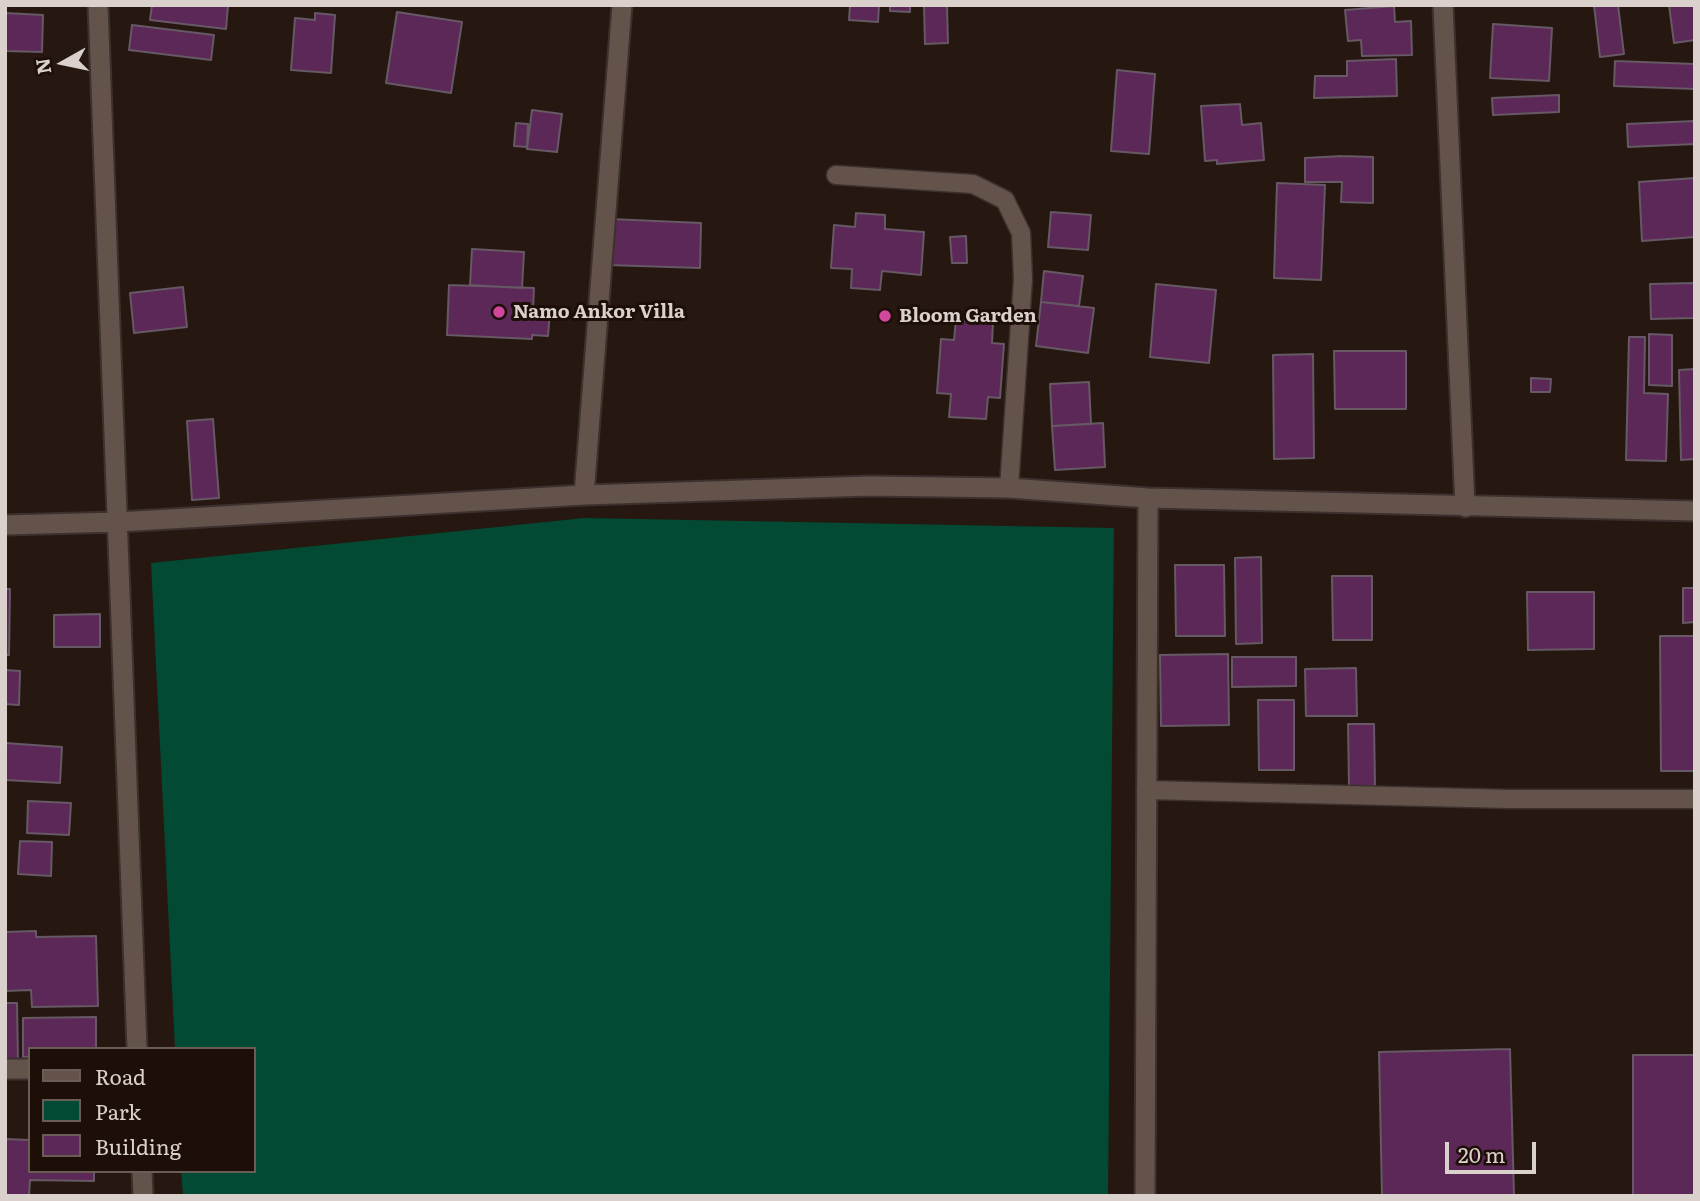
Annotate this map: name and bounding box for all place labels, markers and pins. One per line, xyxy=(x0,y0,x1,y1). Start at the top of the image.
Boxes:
place label: Namo Ankor Villa xyxy=(513,301,685,323)
marker: Namo Ankor Villa xyxy=(491,304,507,320)
place label: Bloom Garden xyxy=(899,305,1037,327)
marker: Bloom Garden xyxy=(877,308,893,324)

